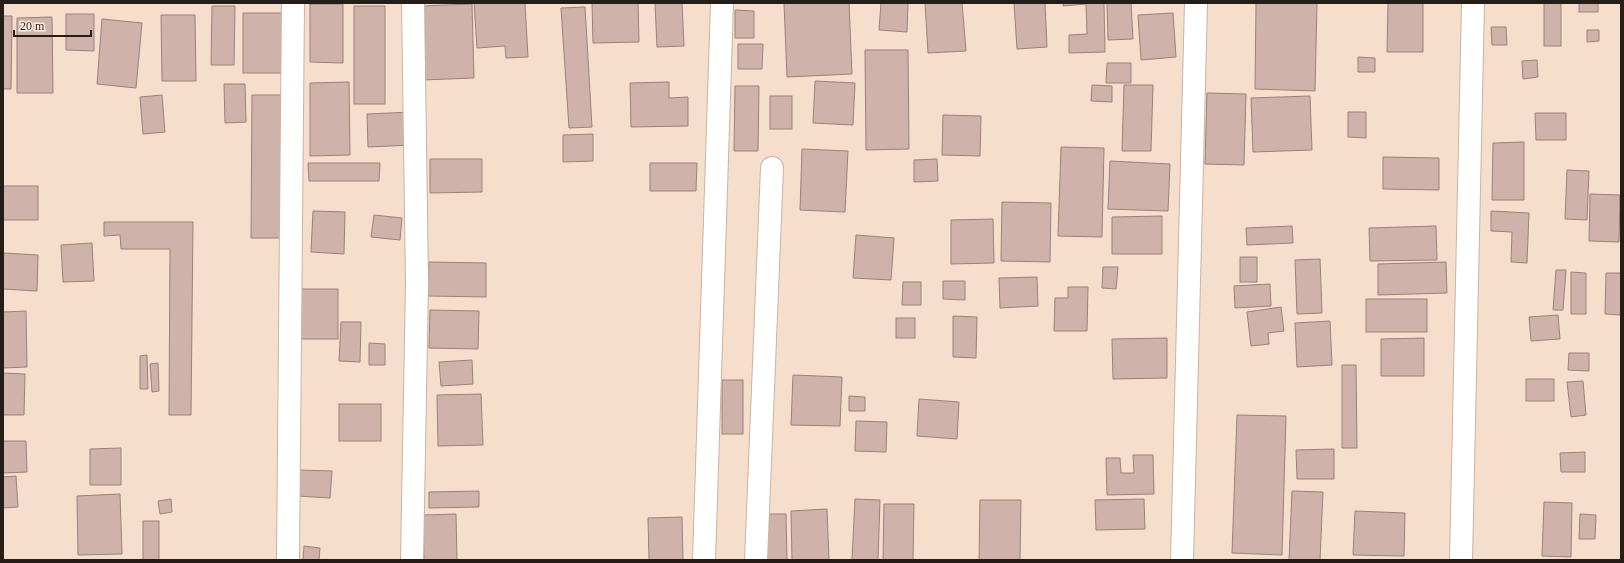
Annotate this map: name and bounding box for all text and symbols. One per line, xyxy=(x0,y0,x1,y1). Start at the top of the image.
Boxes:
scale bar xyxy=(14,12,91,38)
text: 20 m xyxy=(20,19,45,33)

